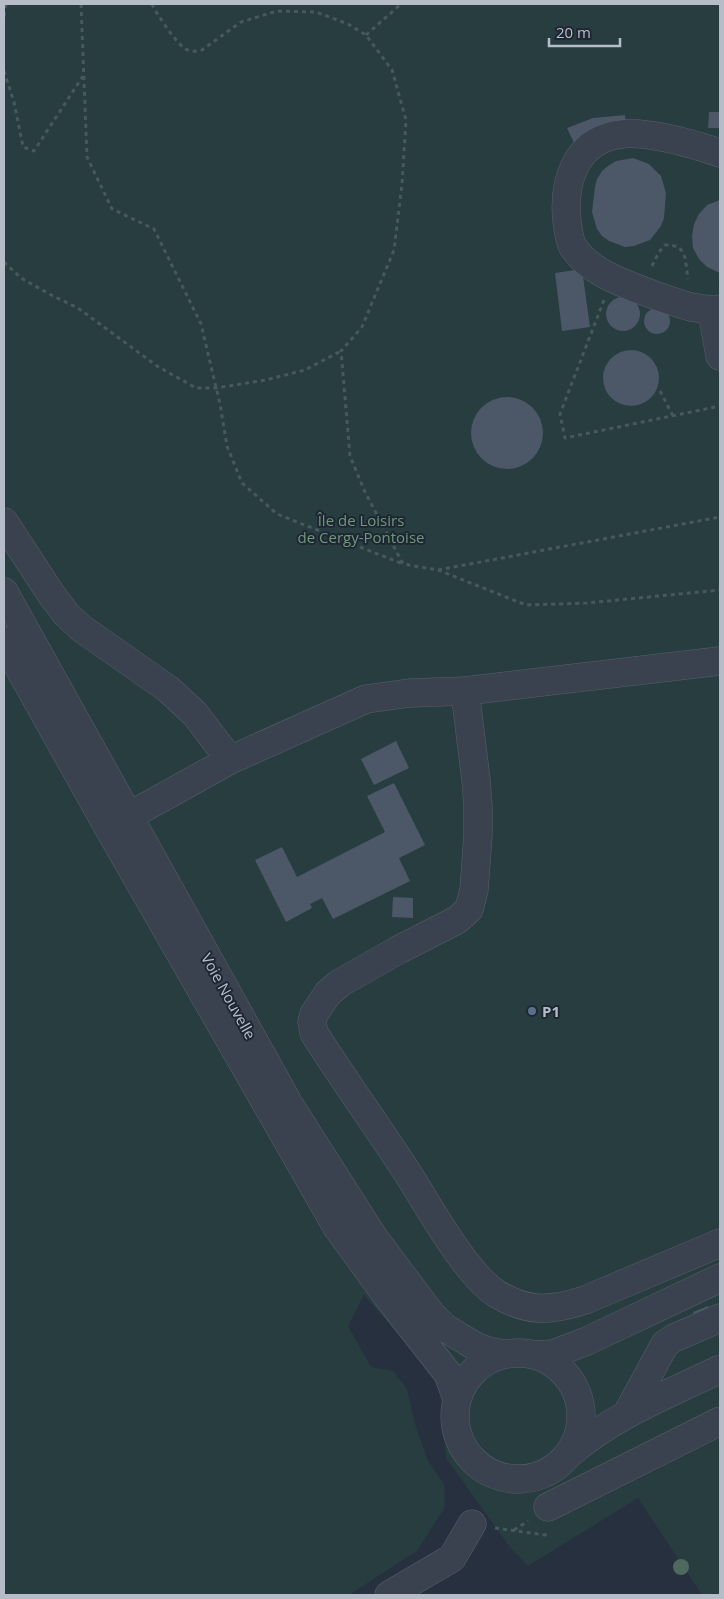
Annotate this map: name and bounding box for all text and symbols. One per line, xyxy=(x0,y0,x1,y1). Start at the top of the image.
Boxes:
scale bar xyxy=(549,15,620,47)
text: 20 m xyxy=(556,22,591,42)
park label: Île de Loisirs de Cergy-Pontoise xyxy=(298,510,424,547)
street label: Voie Nouvelle xyxy=(197,949,261,1043)
place label: P1 xyxy=(542,1001,560,1021)
marker: P1 xyxy=(526,1005,538,1017)

